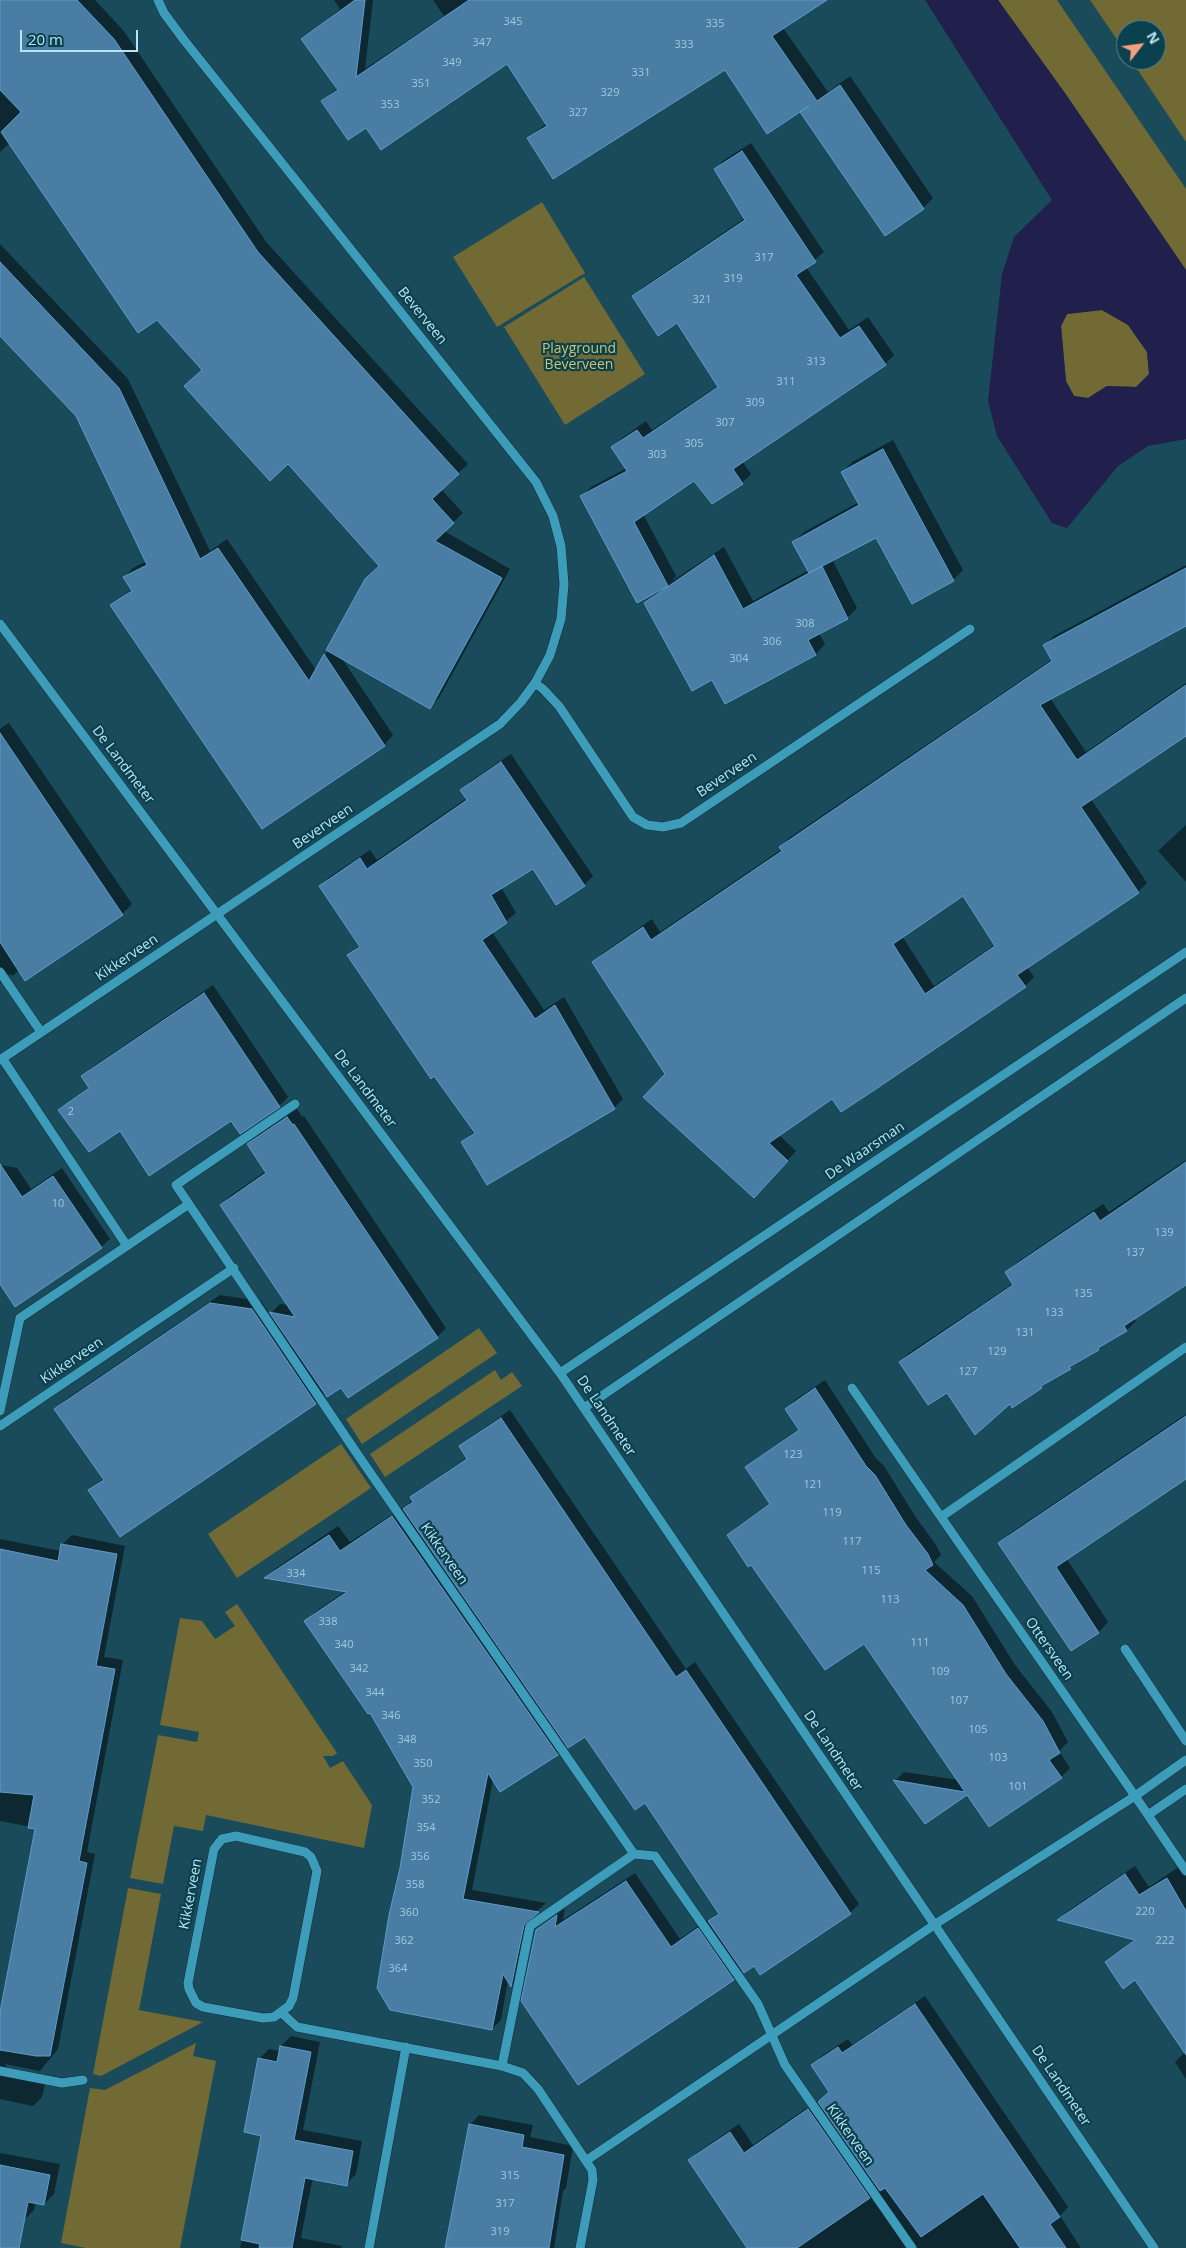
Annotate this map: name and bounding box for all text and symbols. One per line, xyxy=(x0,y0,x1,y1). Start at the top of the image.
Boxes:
house number: 345 xyxy=(504,15,522,29)
house number: 335 xyxy=(706,17,724,31)
scale bar xyxy=(22,20,140,52)
north arrow xyxy=(1116,20,1166,70)
text: N xyxy=(1142,28,1165,47)
text: 20 m xyxy=(28,29,63,49)
house number: 347 xyxy=(473,36,491,50)
house number: 333 xyxy=(675,38,693,52)
house number: 349 xyxy=(443,56,461,70)
house number: 331 xyxy=(632,66,650,80)
house number: 351 xyxy=(412,77,430,91)
house number: 329 xyxy=(601,86,619,100)
house number: 353 xyxy=(381,98,399,112)
house number: 327 xyxy=(569,106,587,120)
house number: 317 xyxy=(755,251,773,265)
house number: 319 xyxy=(724,272,742,286)
street label: Beverveen xyxy=(394,284,450,348)
house number: 321 xyxy=(693,293,711,307)
park label: Playground Beverveen xyxy=(542,341,616,374)
house number: 313 xyxy=(807,355,825,369)
house number: 311 xyxy=(777,375,795,389)
house number: 309 xyxy=(746,396,764,410)
house number: 307 xyxy=(716,416,734,430)
house number: 305 xyxy=(685,437,703,451)
house number: 303 xyxy=(648,448,666,462)
house number: 308 xyxy=(796,617,814,631)
house number: 306 xyxy=(763,635,781,649)
house number: 304 xyxy=(730,652,748,666)
street label: De Landmeter xyxy=(88,723,158,807)
street label: Beverveen xyxy=(694,749,760,801)
street label: Beverveen xyxy=(290,801,356,853)
street label: Kikkerveen xyxy=(93,931,161,985)
street label: De Landmeter xyxy=(330,1047,400,1131)
house number: 2 xyxy=(68,1105,74,1119)
street label: De Waarsman xyxy=(822,1118,908,1184)
house number: 10 xyxy=(52,1197,64,1211)
house number: 139 xyxy=(1155,1226,1173,1240)
house number: 137 xyxy=(1126,1246,1144,1260)
house number: 135 xyxy=(1074,1287,1092,1301)
house number: 133 xyxy=(1045,1306,1063,1320)
house number: 131 xyxy=(1016,1326,1034,1340)
street label: Kikkerveen xyxy=(38,1334,106,1388)
house number: 129 xyxy=(988,1345,1006,1359)
house number: 127 xyxy=(959,1365,977,1379)
street label: De Landmeter xyxy=(573,1373,639,1459)
house number: 123 xyxy=(784,1448,802,1462)
house number: 121 xyxy=(804,1478,822,1492)
house number: 119 xyxy=(823,1506,841,1520)
street label: Kikkerveen xyxy=(417,1520,471,1588)
house number: 117 xyxy=(843,1535,861,1549)
house number: 115 xyxy=(862,1564,880,1578)
house number: 334 xyxy=(287,1567,305,1581)
house number: 113 xyxy=(881,1593,899,1607)
house number: 338 xyxy=(319,1615,337,1629)
street label: Ottersveen xyxy=(1021,1615,1077,1683)
house number: 111 xyxy=(911,1636,929,1650)
house number: 340 xyxy=(335,1638,353,1652)
house number: 342 xyxy=(350,1662,368,1676)
house number: 109 xyxy=(931,1665,949,1679)
house number: 344 xyxy=(366,1686,384,1700)
house number: 107 xyxy=(950,1694,968,1708)
street label: De Landmeter xyxy=(800,1708,866,1794)
house number: 346 xyxy=(382,1709,400,1723)
house number: 105 xyxy=(969,1723,987,1737)
house number: 348 xyxy=(398,1733,416,1747)
house number: 103 xyxy=(989,1751,1007,1765)
house number: 350 xyxy=(414,1757,432,1771)
house number: 101 xyxy=(1009,1780,1027,1794)
house number: 352 xyxy=(422,1793,440,1807)
house number: 354 xyxy=(417,1821,435,1835)
house number: 356 xyxy=(411,1850,429,1864)
street label: Kikkerveen xyxy=(176,1857,206,1931)
house number: 358 xyxy=(406,1878,424,1892)
house number: 220 xyxy=(1136,1905,1154,1919)
house number: 360 xyxy=(400,1906,418,1920)
house number: 362 xyxy=(395,1934,413,1948)
house number: 222 xyxy=(1156,1934,1174,1948)
house number: 364 xyxy=(389,1962,407,1976)
street label: De Landmeter xyxy=(1028,2043,1094,2129)
street label: Kikkerveen xyxy=(823,2101,877,2169)
house number: 315 xyxy=(501,2169,519,2183)
house number: 317 xyxy=(496,2197,514,2211)
house number: 319 xyxy=(491,2225,509,2239)

